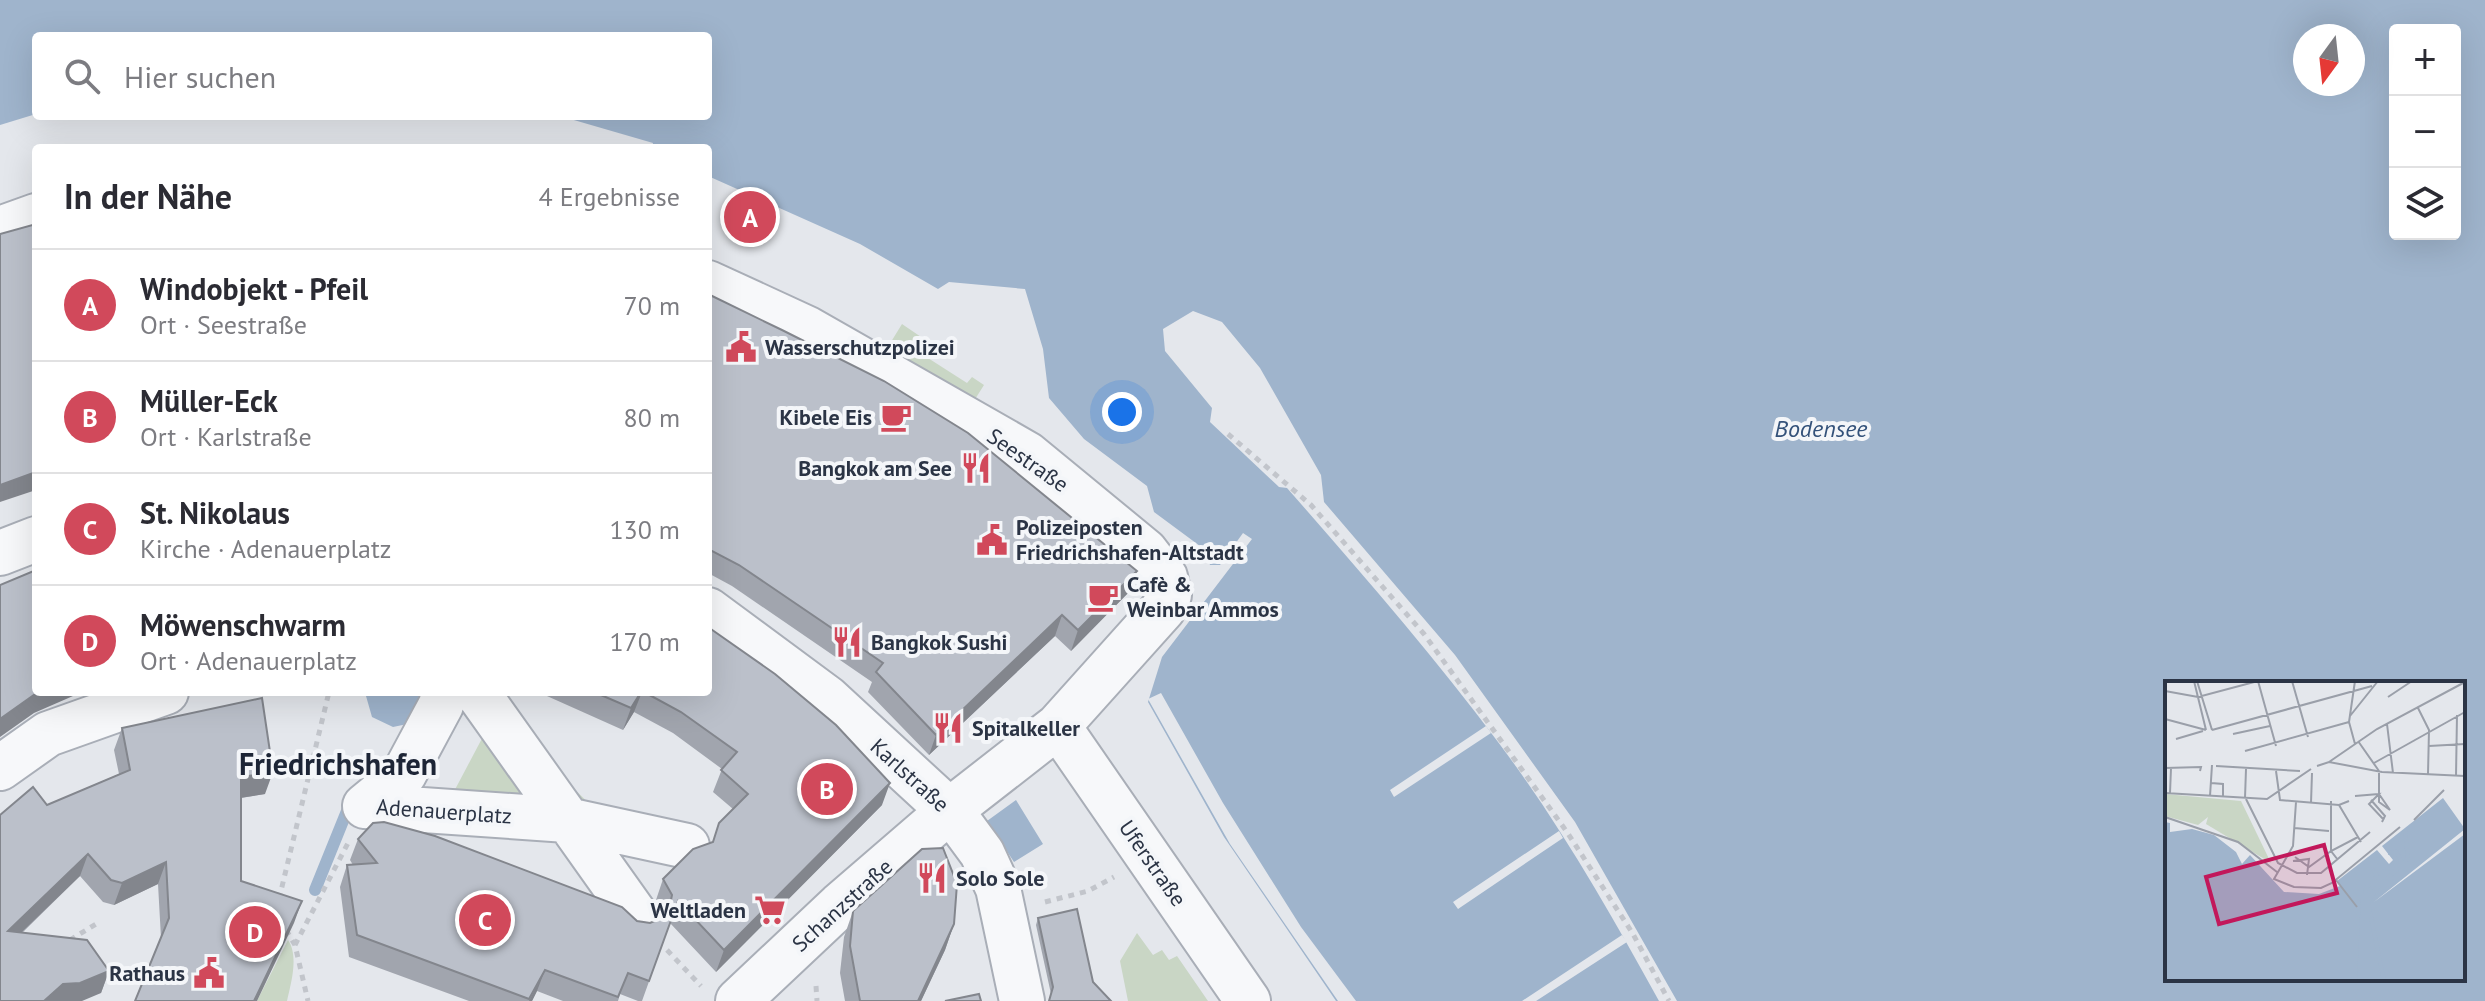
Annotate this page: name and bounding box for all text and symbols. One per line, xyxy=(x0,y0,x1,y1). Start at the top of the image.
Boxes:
north arrow xyxy=(2293,24,2365,96)
map controls xyxy=(2389,24,2461,240)
button: + xyxy=(2389,24,2461,96)
search box xyxy=(32,32,712,120)
icon: search xyxy=(60,54,104,98)
text: Hier suchen xyxy=(124,57,276,96)
button: − xyxy=(2389,96,2461,168)
button: layers xyxy=(2389,168,2461,240)
text: In der Nähe xyxy=(64,174,232,218)
text: 4 Ergebnisse xyxy=(539,180,680,213)
pin: A xyxy=(724,187,776,247)
text: Windobjekt - Pfeil xyxy=(140,269,368,308)
text: A xyxy=(82,289,98,322)
text: 70 m xyxy=(624,289,680,322)
text: Ort · Seestraße xyxy=(140,308,307,341)
public building icon: Wasserschutzpolizei xyxy=(724,330,758,364)
place label: Wasserschutzpolizei xyxy=(765,333,955,361)
text: Müller-Eck xyxy=(140,381,278,420)
your location xyxy=(1102,392,1142,432)
cafe icon: Kibele Eis xyxy=(879,400,913,434)
text: B xyxy=(82,401,98,434)
text: 80 m xyxy=(624,401,680,434)
place label: Kibele Eis xyxy=(780,403,872,431)
water label: Bodensee xyxy=(1775,413,1867,444)
text: Ort · Karlstraße xyxy=(140,420,312,453)
street label: Seestraße xyxy=(982,422,1074,498)
restaurant icon: Bangkok am See xyxy=(959,451,993,485)
place label: Bangkok am See xyxy=(798,454,952,482)
text: St. Nikolaus xyxy=(140,493,290,532)
text: C xyxy=(83,513,97,546)
text: 130 m xyxy=(609,513,680,546)
place label: Polizeiposten Friedrichshafen-Altstadt xyxy=(1016,513,1244,566)
public building icon: Polizeiposten Friedrichshafen-Altstadt xyxy=(975,523,1009,557)
text: Kirche · Adenauerplatz xyxy=(140,532,391,565)
place label: Cafè & Weinbar Ammos xyxy=(1127,570,1279,623)
cafe icon: Cafè & Weinbar Ammos xyxy=(1086,580,1120,614)
text: Möwenschwarm xyxy=(140,605,346,644)
text: D xyxy=(82,625,98,658)
text: 170 m xyxy=(609,625,680,658)
restaurant icon: Bangkok Sushi xyxy=(830,625,864,659)
place label: Bangkok Sushi xyxy=(871,628,1007,656)
text: Ort · Adenauerplatz xyxy=(140,644,357,677)
inset map xyxy=(2165,681,2465,981)
restaurant icon: Spitalkeller xyxy=(931,711,965,745)
place label: Spitalkeller xyxy=(972,714,1080,742)
street label: Karlstraße xyxy=(865,732,955,818)
district label: Friedrichshafen xyxy=(239,744,437,783)
pin: B xyxy=(801,759,853,819)
street label: Adenauerplatz xyxy=(375,792,513,830)
street label: Uferstraße xyxy=(1113,814,1193,912)
street label: Schanzstraße xyxy=(786,853,898,957)
restaurant icon: Solo Sole xyxy=(915,861,949,895)
place label: Solo Sole xyxy=(956,864,1044,892)
pin: C xyxy=(459,890,511,950)
supermarket icon: Weltladen xyxy=(753,893,787,927)
place label: Weltladen xyxy=(650,896,746,924)
pin: D xyxy=(229,902,281,962)
public building icon: Rathaus xyxy=(192,956,226,990)
place label: Rathaus xyxy=(109,959,185,987)

